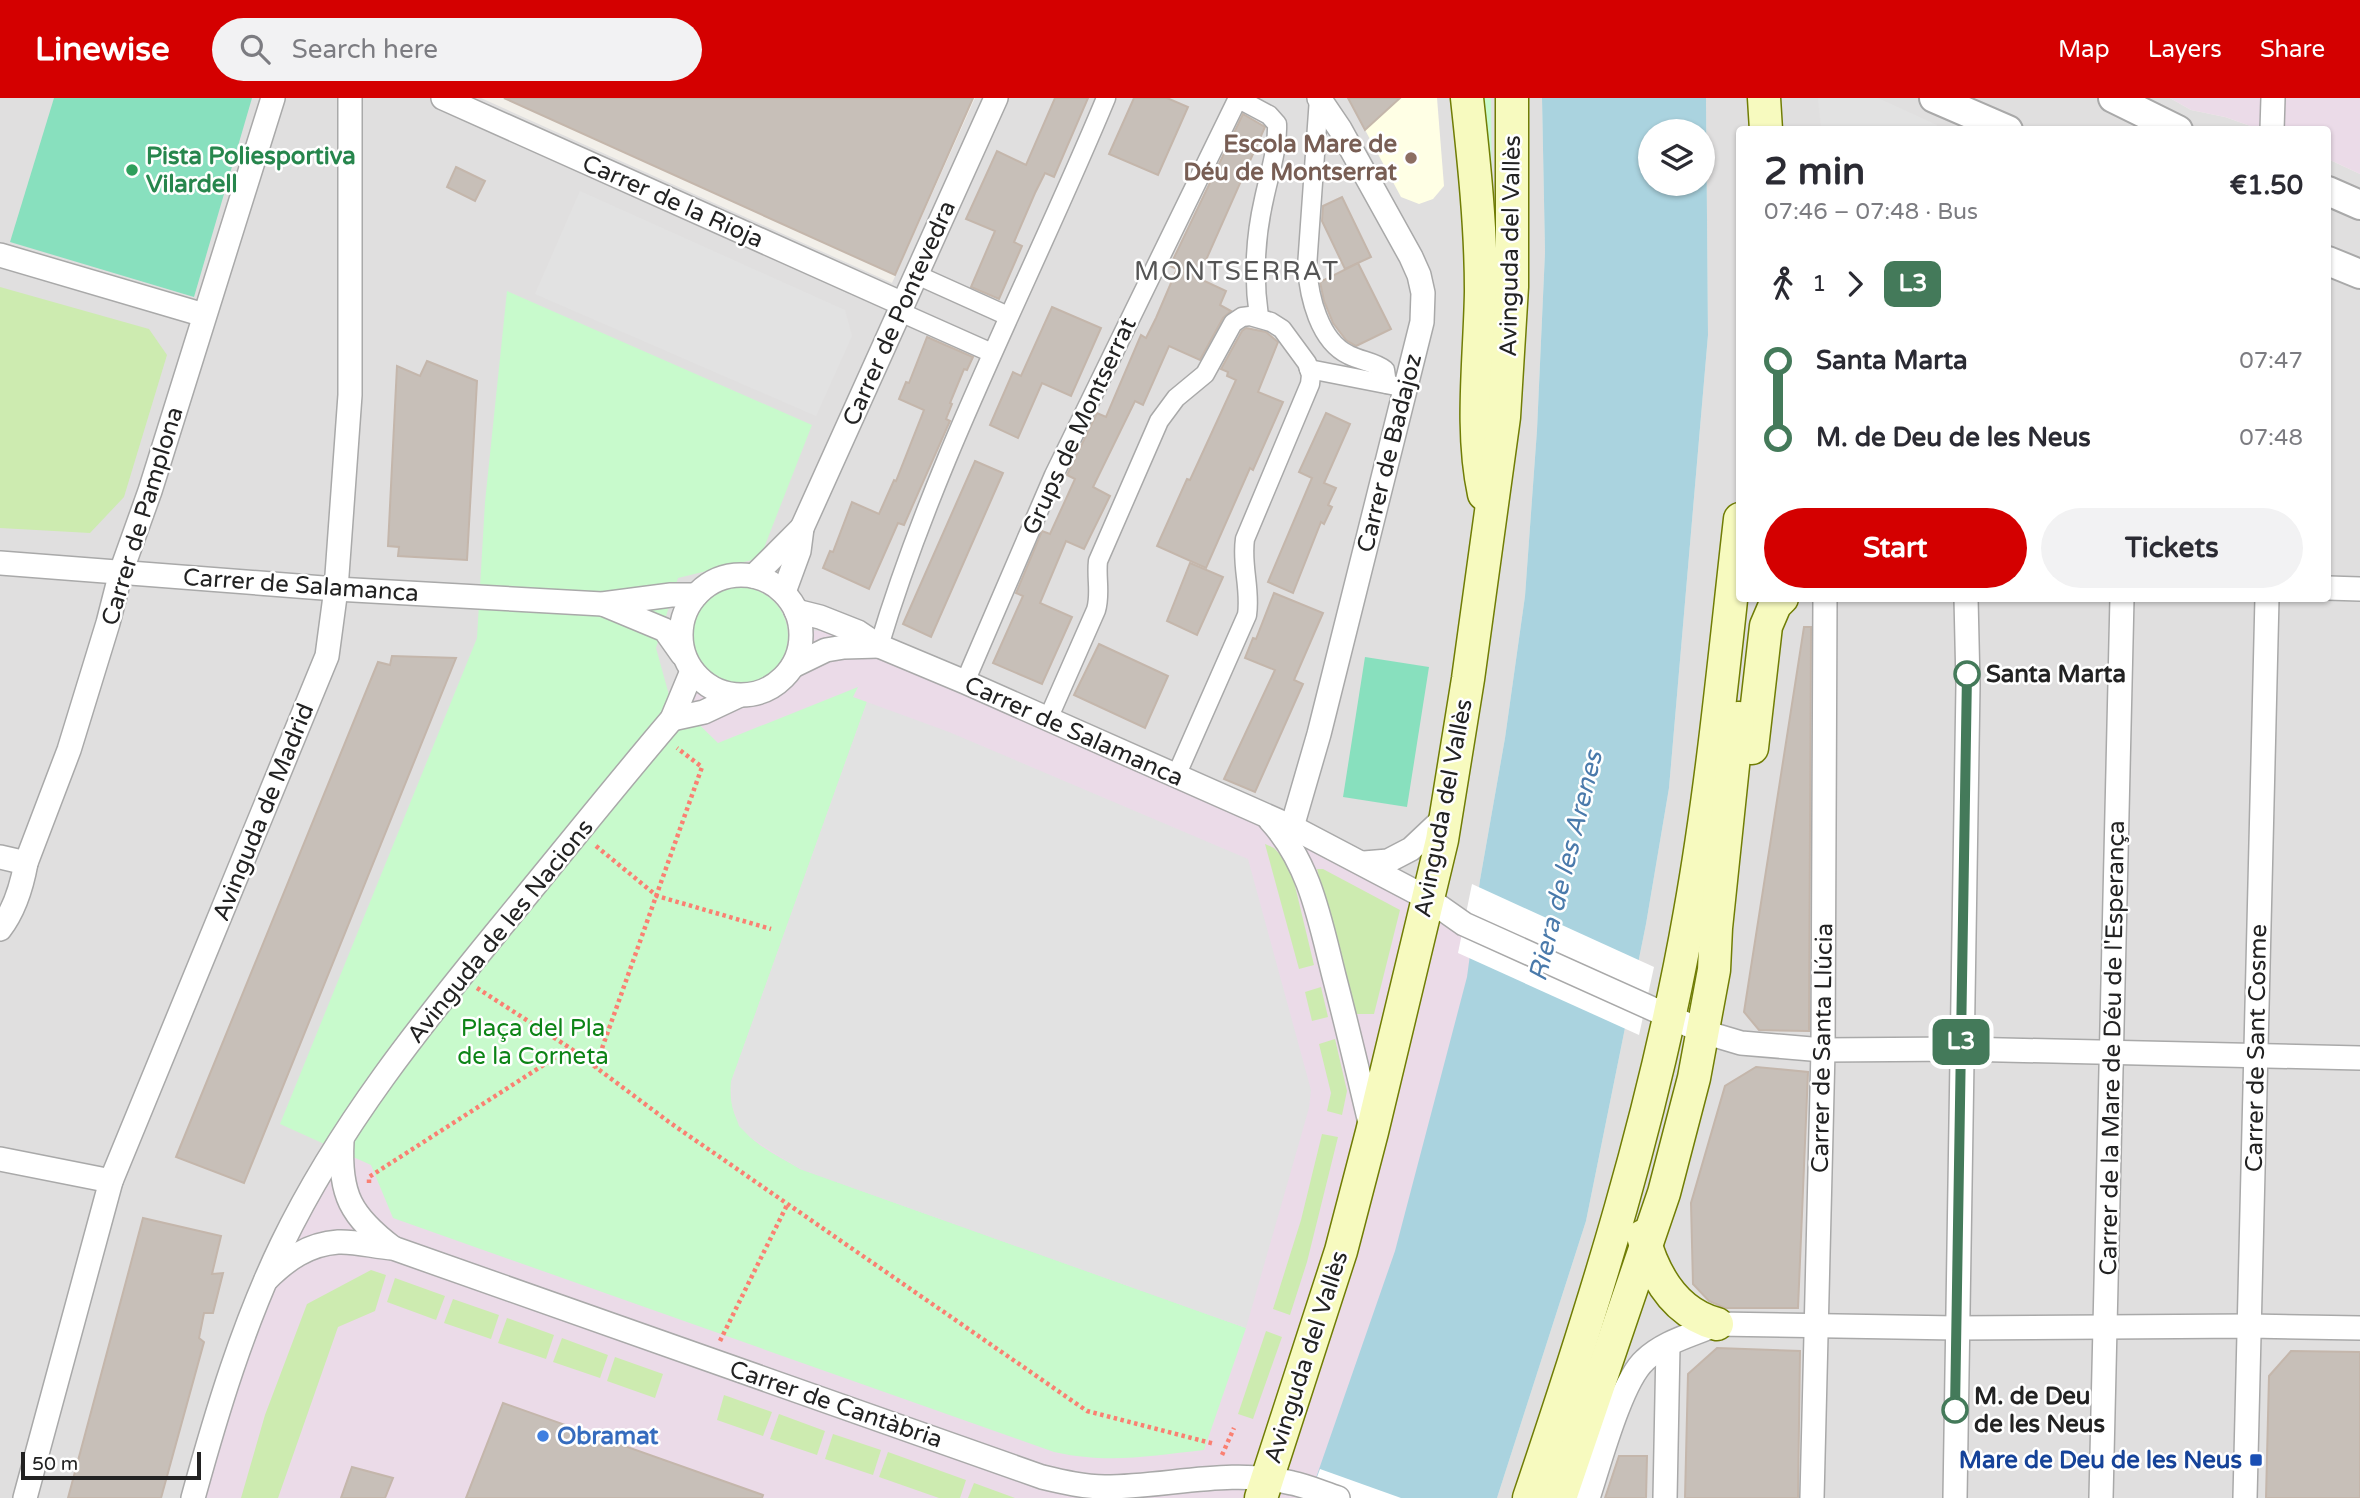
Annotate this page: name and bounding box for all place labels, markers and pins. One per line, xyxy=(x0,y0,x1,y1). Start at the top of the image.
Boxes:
place label: Escola Mare de Déu de Montserrat xyxy=(1183,130,1398,187)
place label: Pista Poliesportiva Vilardell xyxy=(146,142,356,199)
marker: Escola Mare de Déu de Montserrat xyxy=(1403,150,1419,166)
marker: Pista Poliesportiva Vilardell xyxy=(124,162,140,178)
place label: Santa Marta xyxy=(1986,660,2126,689)
marker: Santa Marta xyxy=(1954,661,1980,687)
place label: M. de Deu de les Neus xyxy=(1974,1382,2105,1439)
marker: M. de Deu de les Neus xyxy=(1942,1397,1968,1423)
place label: Obramat xyxy=(557,1422,659,1451)
marker: Obramat xyxy=(535,1428,551,1444)
place label: Mare de Deu de les Neus xyxy=(1959,1446,2242,1475)
marker: Mare de Deu de les Neus xyxy=(2248,1452,2264,1468)

